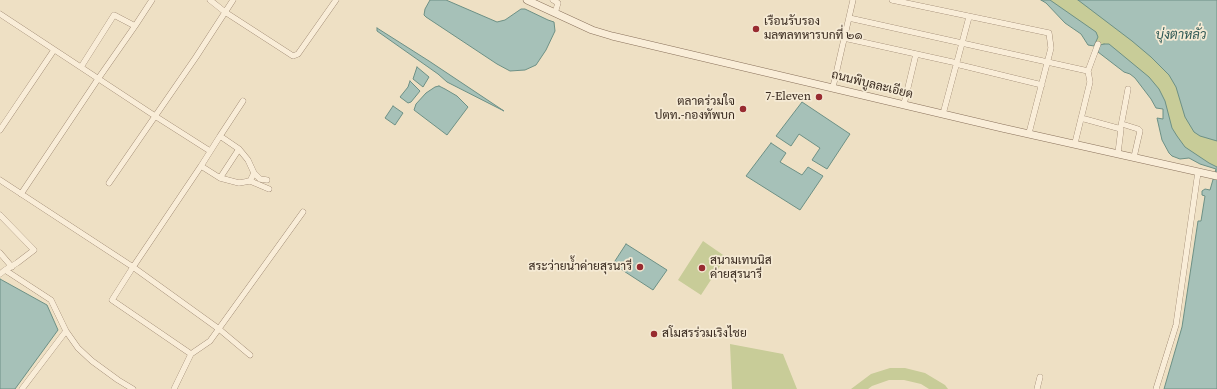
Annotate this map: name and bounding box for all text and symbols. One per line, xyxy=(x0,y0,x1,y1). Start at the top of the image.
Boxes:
place label: เรือนรับรอง มลฑลทหารบกที่ ๒๑ xyxy=(764,15,863,43)
marker: เรือนรับรอง มลฑลทหารบกที่ ๒๑ xyxy=(751,24,761,34)
water label: บุ่งตาหลั่ว xyxy=(1156,28,1206,44)
street label: ถนนพิบูลละเอียด xyxy=(830,68,914,102)
place label: 7-Eleven xyxy=(765,90,811,104)
marker: 7-Eleven xyxy=(814,92,824,102)
place label: ตลาดร่วมใจ ปตท.-กองทัพบก xyxy=(655,95,735,123)
marker: ตลาดร่วมใจ ปตท.-กองทัพบก xyxy=(738,104,748,114)
place label: สนามเทนนิส ค่ายสุรนารี xyxy=(710,254,772,282)
place label: สระว่ายนํ้าค่ายสุรนารี xyxy=(529,260,632,274)
marker: สระว่ายนํ้าค่ายสุรนารี xyxy=(635,262,645,272)
marker: สนามเทนนิส ค่ายสุรนารี xyxy=(697,263,707,273)
place label: สโมสรร่วมเริงไชย xyxy=(662,327,747,341)
marker: สโมสรร่วมเริงไชย xyxy=(649,329,659,339)

